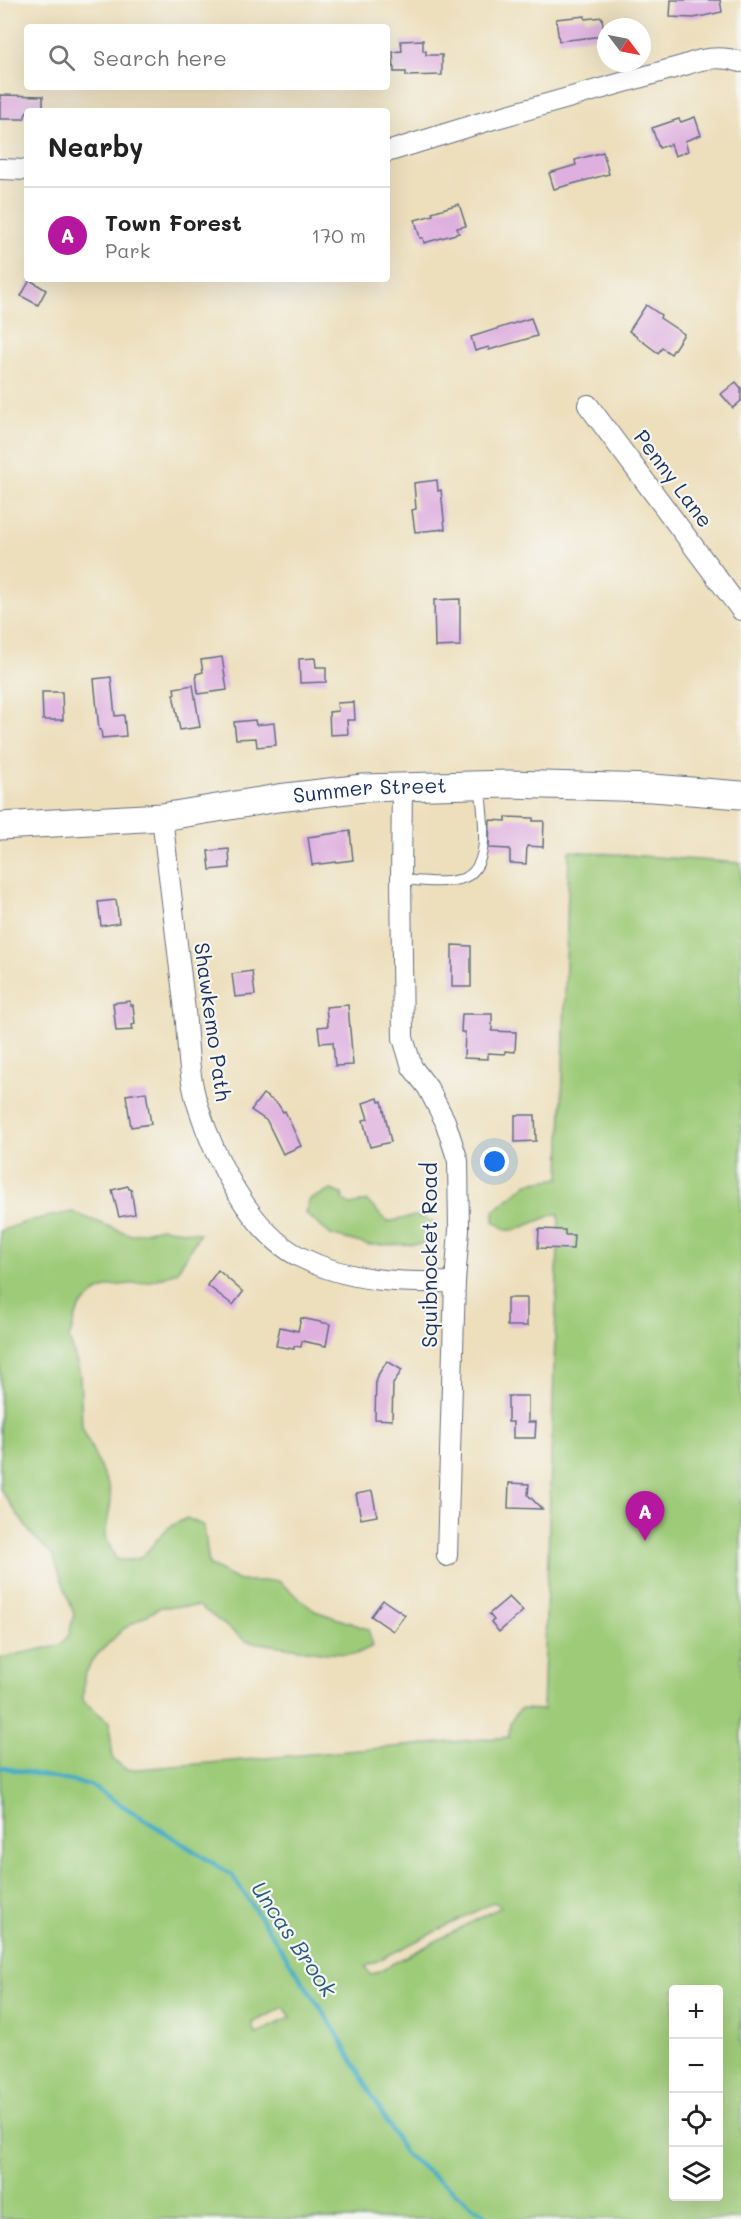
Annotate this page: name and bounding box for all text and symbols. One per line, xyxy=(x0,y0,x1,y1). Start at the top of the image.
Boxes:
north arrow xyxy=(597,18,651,72)
search box xyxy=(24,24,390,90)
icon: search xyxy=(45,41,78,74)
text: Search here xyxy=(93,43,227,72)
text: Nearby xyxy=(48,130,143,164)
text: Town Forest xyxy=(105,208,242,237)
text: A xyxy=(61,222,74,248)
text: 170 m xyxy=(311,222,366,248)
text: Park xyxy=(105,237,150,263)
street label: Penny Lane xyxy=(629,424,720,532)
street label: Summer Street xyxy=(291,771,447,808)
street label: Shawkemo Path xyxy=(189,941,238,1103)
your location xyxy=(480,1147,509,1176)
street label: Squibnocket Road xyxy=(415,1162,442,1348)
pin: A xyxy=(626,1492,664,1541)
water label: Uncas Brook xyxy=(245,1875,345,2003)
map controls xyxy=(669,1985,723,2201)
button: + xyxy=(669,1985,723,2039)
button: − xyxy=(669,2039,723,2093)
button: locate xyxy=(669,2093,723,2147)
button: layers xyxy=(669,2147,723,2201)

